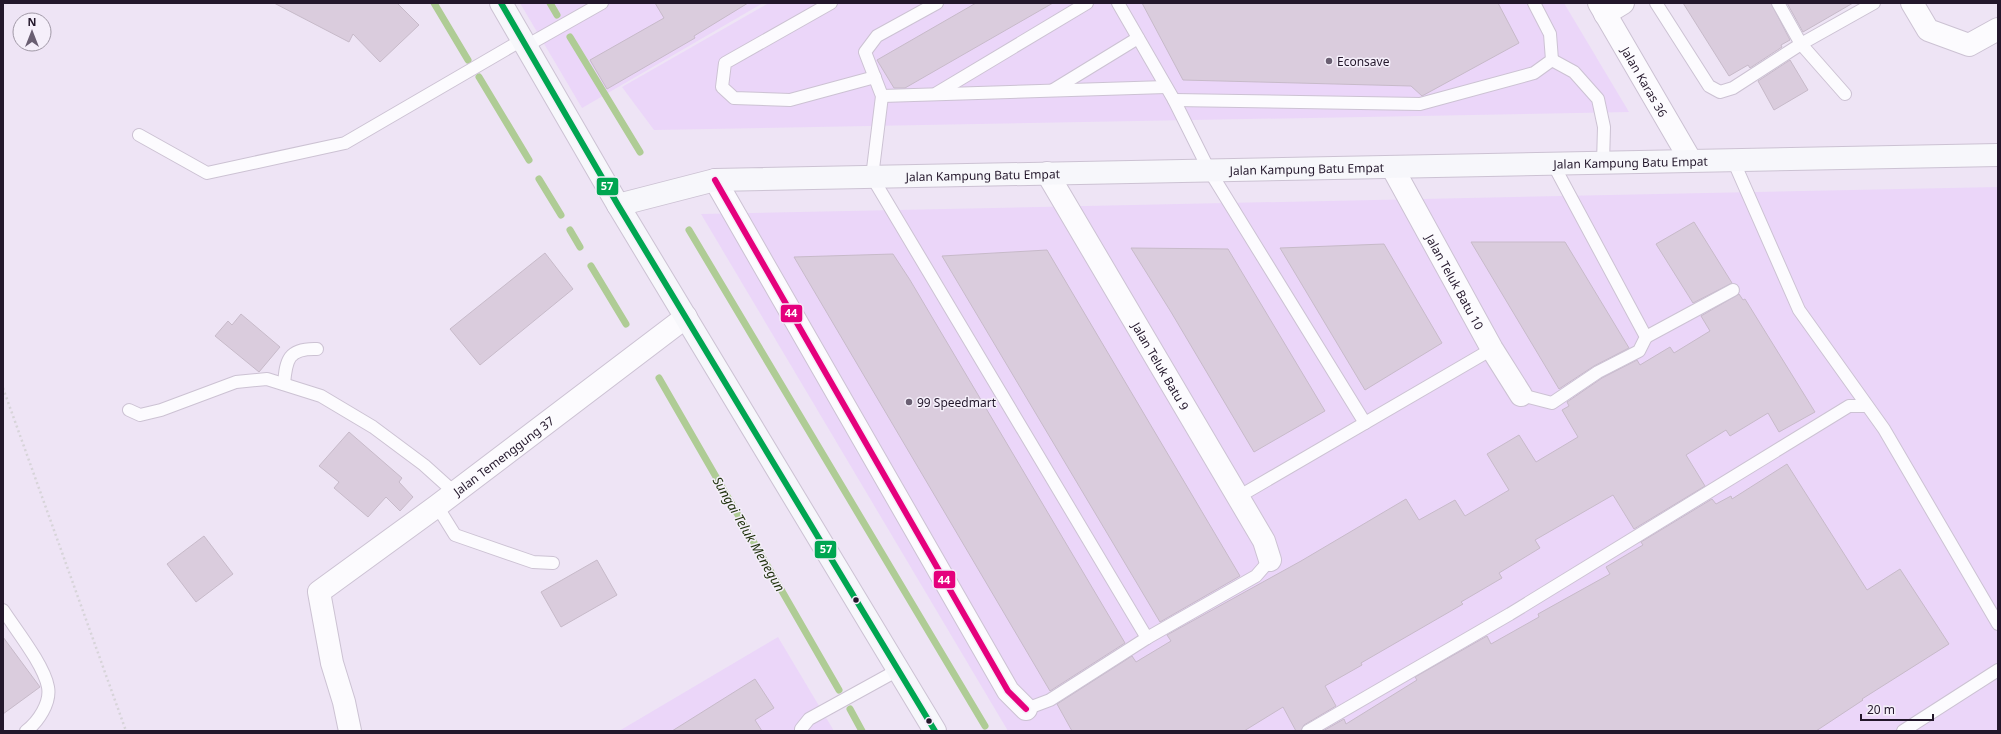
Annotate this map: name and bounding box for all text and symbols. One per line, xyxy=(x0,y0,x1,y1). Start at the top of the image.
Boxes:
north arrow xyxy=(12,12,52,52)
text: N xyxy=(28,14,36,29)
street label: Jalan Karas 36 xyxy=(1617,43,1672,120)
place label: Econsave xyxy=(1337,53,1390,70)
marker: Econsave xyxy=(1324,56,1334,66)
street label: Jalan Kampung Batu Empat xyxy=(1552,152,1709,172)
street label: Jalan Kampung Batu Empat xyxy=(1228,158,1385,178)
street label: Jalan Kampung Batu Empat xyxy=(904,165,1061,185)
line badge: 57 xyxy=(596,177,619,196)
text: 57 xyxy=(601,178,613,193)
street label: Jalan Teluk Batu 10 xyxy=(1422,230,1488,333)
line badge: 44 xyxy=(780,304,803,323)
text: 44 xyxy=(785,305,798,320)
street label: Jalan Teluk Batu 9 xyxy=(1128,318,1193,413)
place label: 99 Speedmart xyxy=(917,394,997,411)
marker: 99 Speedmart xyxy=(904,397,914,407)
street label: Jalan Temenggung 37 xyxy=(449,412,557,500)
water label: Sungai Teluk Menegun xyxy=(709,473,789,595)
line badge: 57 xyxy=(814,540,837,559)
text: 57 xyxy=(820,541,832,556)
line badge: 44 xyxy=(933,570,956,589)
text: 44 xyxy=(938,572,951,587)
unlabelled marker xyxy=(851,595,861,605)
scale bar xyxy=(1861,696,1933,722)
text: 20 m xyxy=(1867,701,1895,718)
unlabelled marker xyxy=(924,716,934,726)

